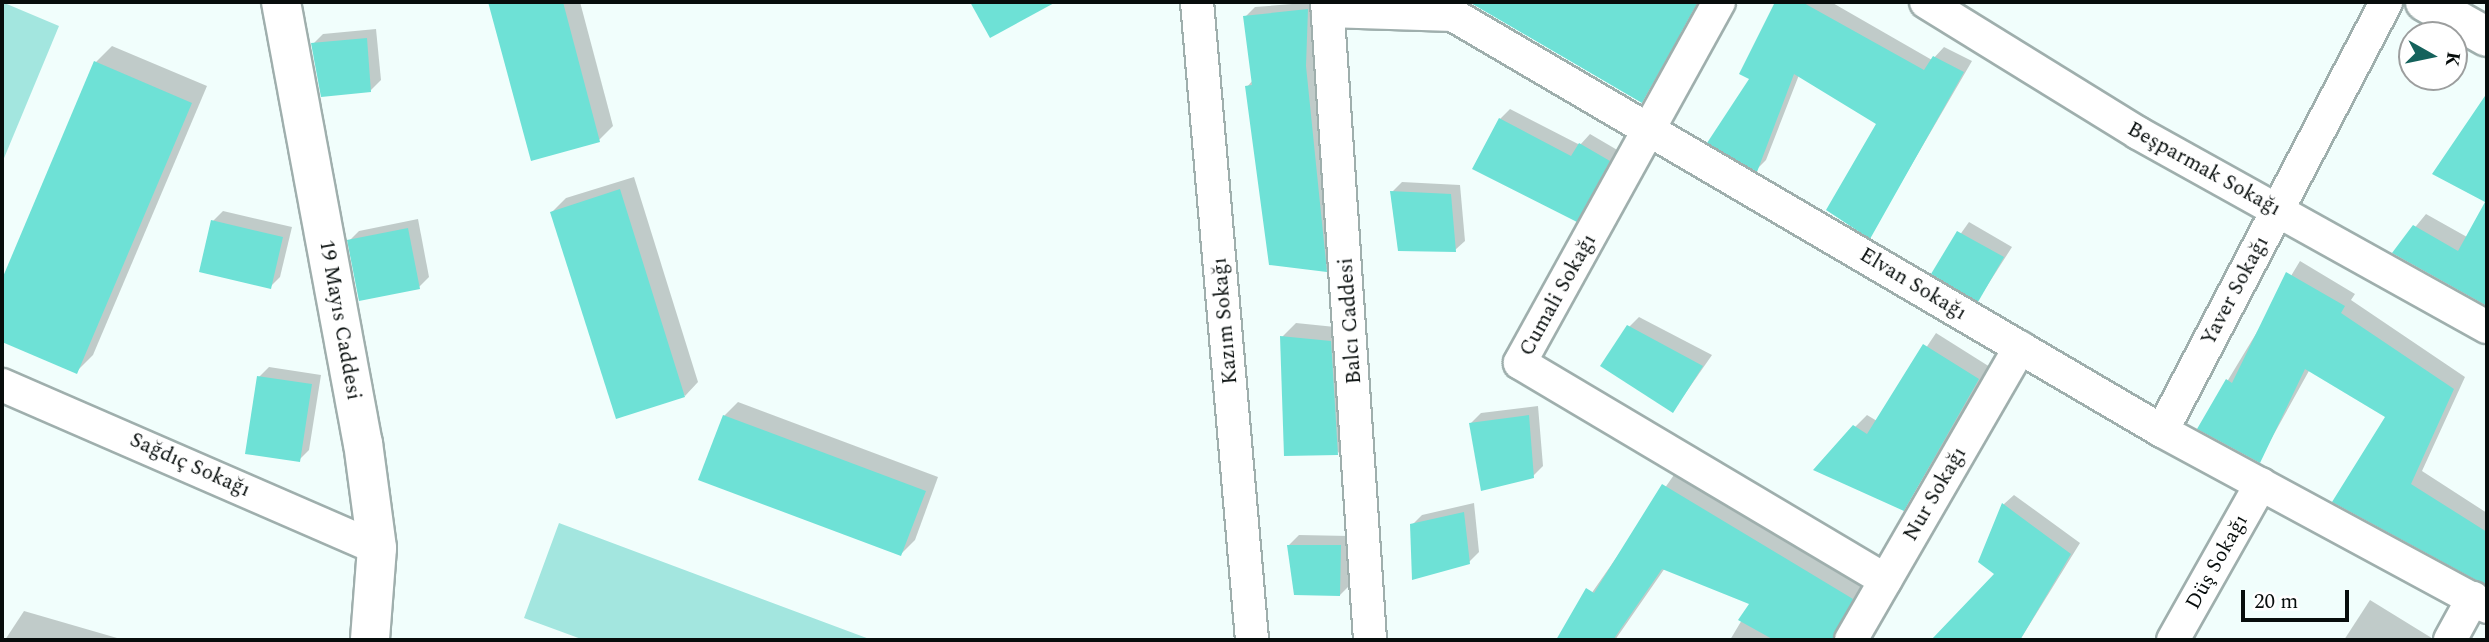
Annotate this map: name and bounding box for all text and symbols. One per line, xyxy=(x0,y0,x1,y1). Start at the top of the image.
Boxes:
north arrow xyxy=(2398,21,2468,91)
text: K xyxy=(2437,50,2468,69)
street label: Beşparmak Sokağı xyxy=(2123,116,2285,222)
street label: Cumali Sokağı xyxy=(1514,230,1602,360)
street label: Yaver Sokağı xyxy=(2196,232,2274,350)
street label: 19 Mayıs Caddesi xyxy=(313,238,367,402)
street label: Elvan Sokağı xyxy=(1855,242,1971,326)
street label: Kazım Sokağı xyxy=(1207,257,1243,385)
street label: Balcı Caddesi xyxy=(1333,257,1367,385)
street label: Sağdıç Sokağı xyxy=(126,427,254,503)
street label: Nur Sokağı xyxy=(1898,442,1972,546)
street label: Düş Sokağı xyxy=(2181,510,2253,614)
scale bar xyxy=(2244,576,2352,620)
text: 20 m xyxy=(2254,586,2298,618)

